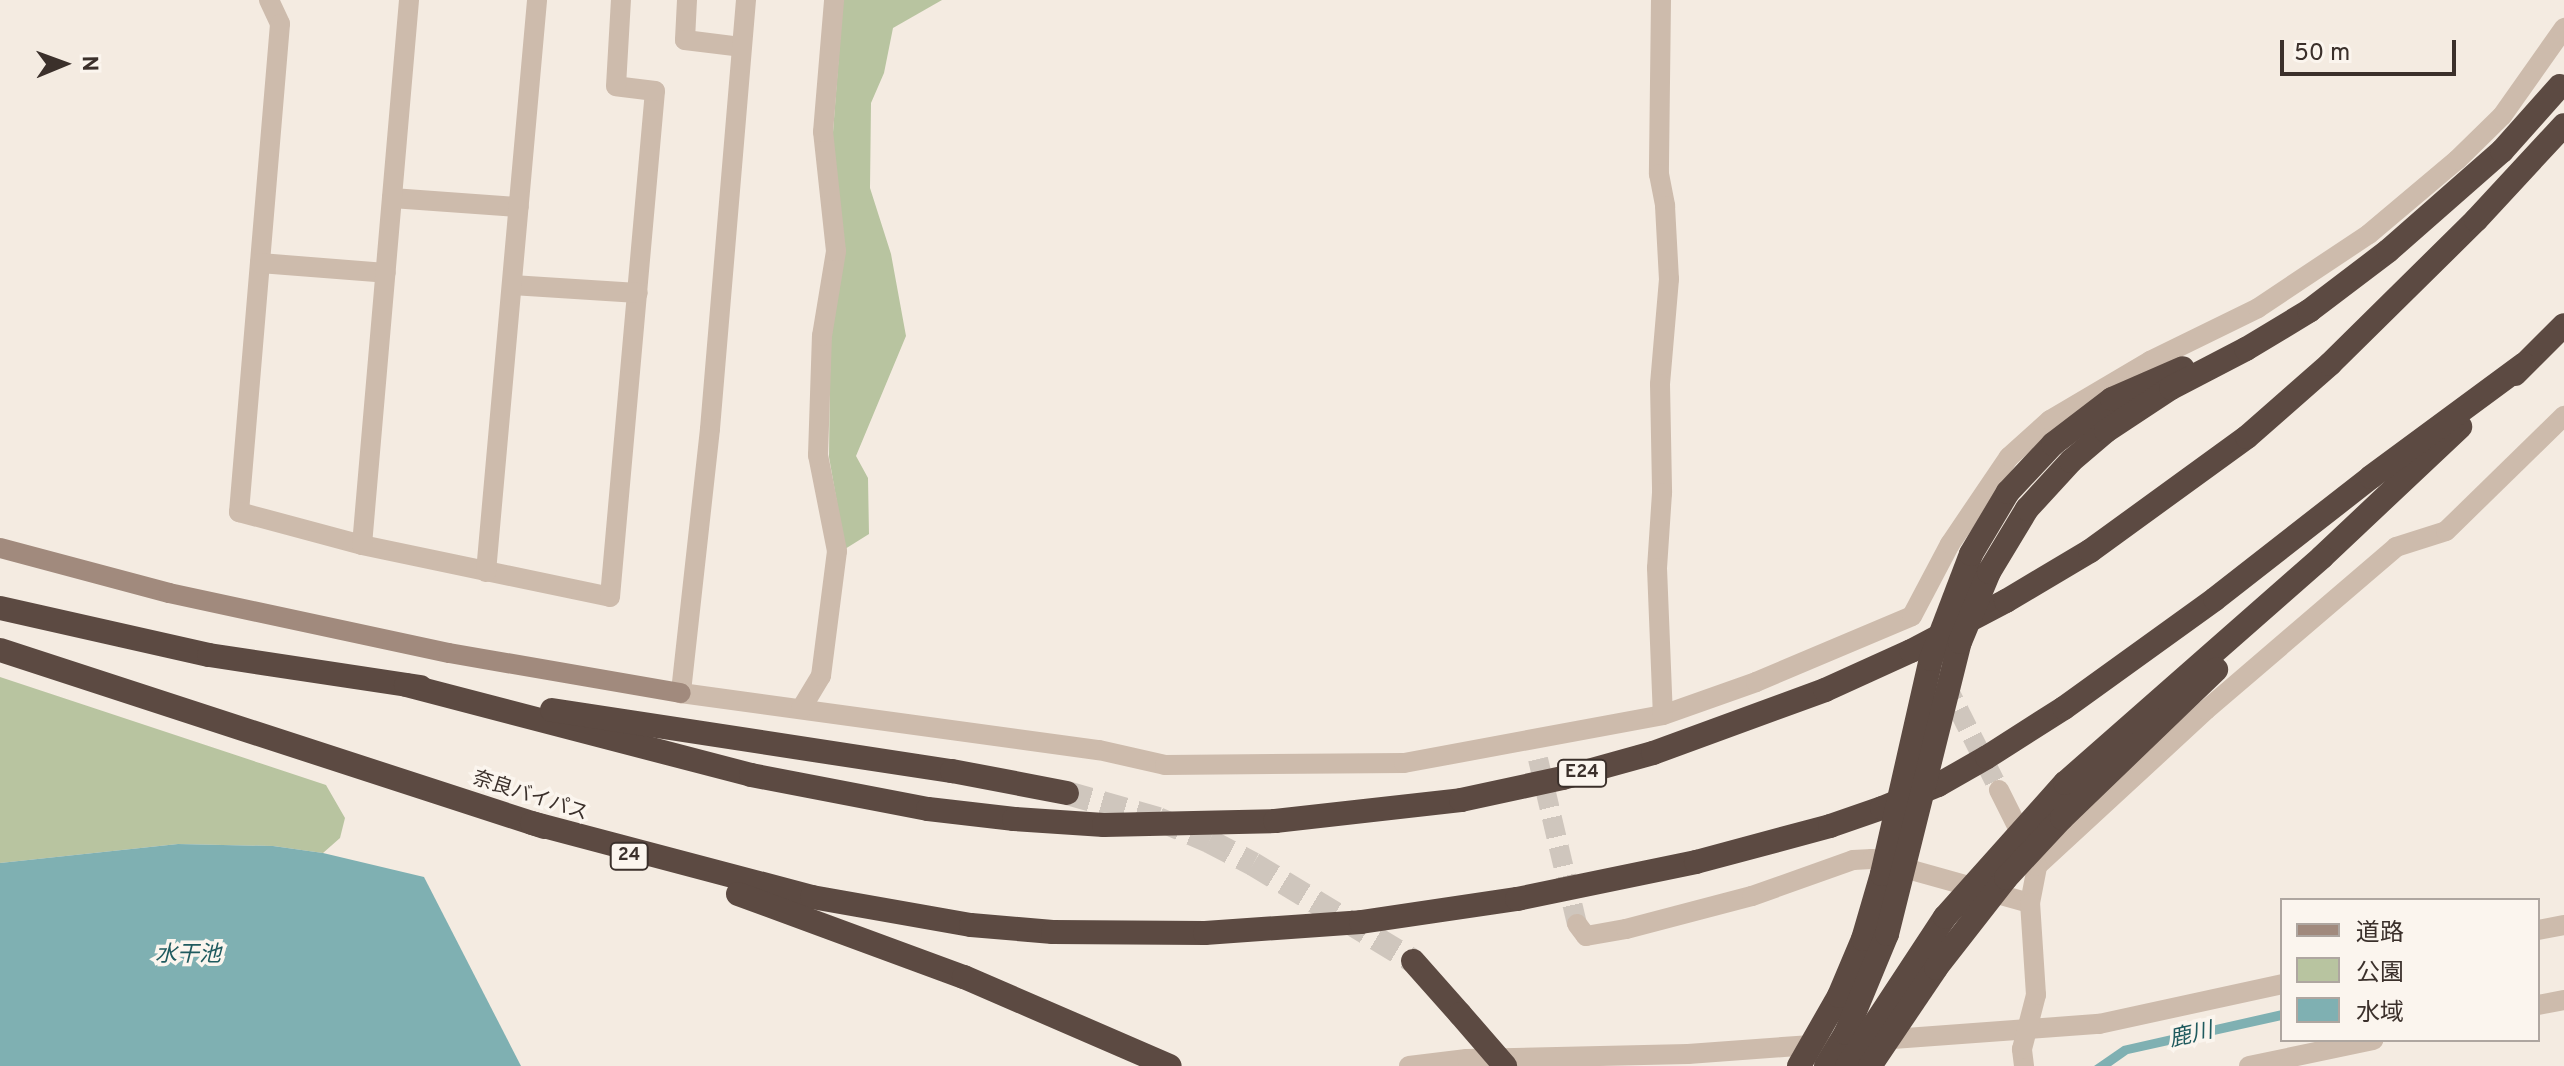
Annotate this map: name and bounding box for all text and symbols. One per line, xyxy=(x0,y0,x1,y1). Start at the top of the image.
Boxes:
north arrow xyxy=(24,24,104,104)
scale bar xyxy=(2284,24,2460,74)
text: 50 m xyxy=(2294,39,2350,69)
text: N xyxy=(75,55,102,72)
road number: E24 xyxy=(1556,759,1608,787)
street label: 奈良バイパス xyxy=(469,767,591,827)
road number: 24 xyxy=(609,842,649,870)
legend xyxy=(2280,898,2540,1042)
text: 道路 xyxy=(2356,919,2404,949)
water label: 水干池 xyxy=(155,943,221,969)
text: 公園 xyxy=(2356,959,2404,989)
text: 水域 xyxy=(2356,999,2404,1029)
water label: 鹿川 xyxy=(2167,1018,2215,1054)

